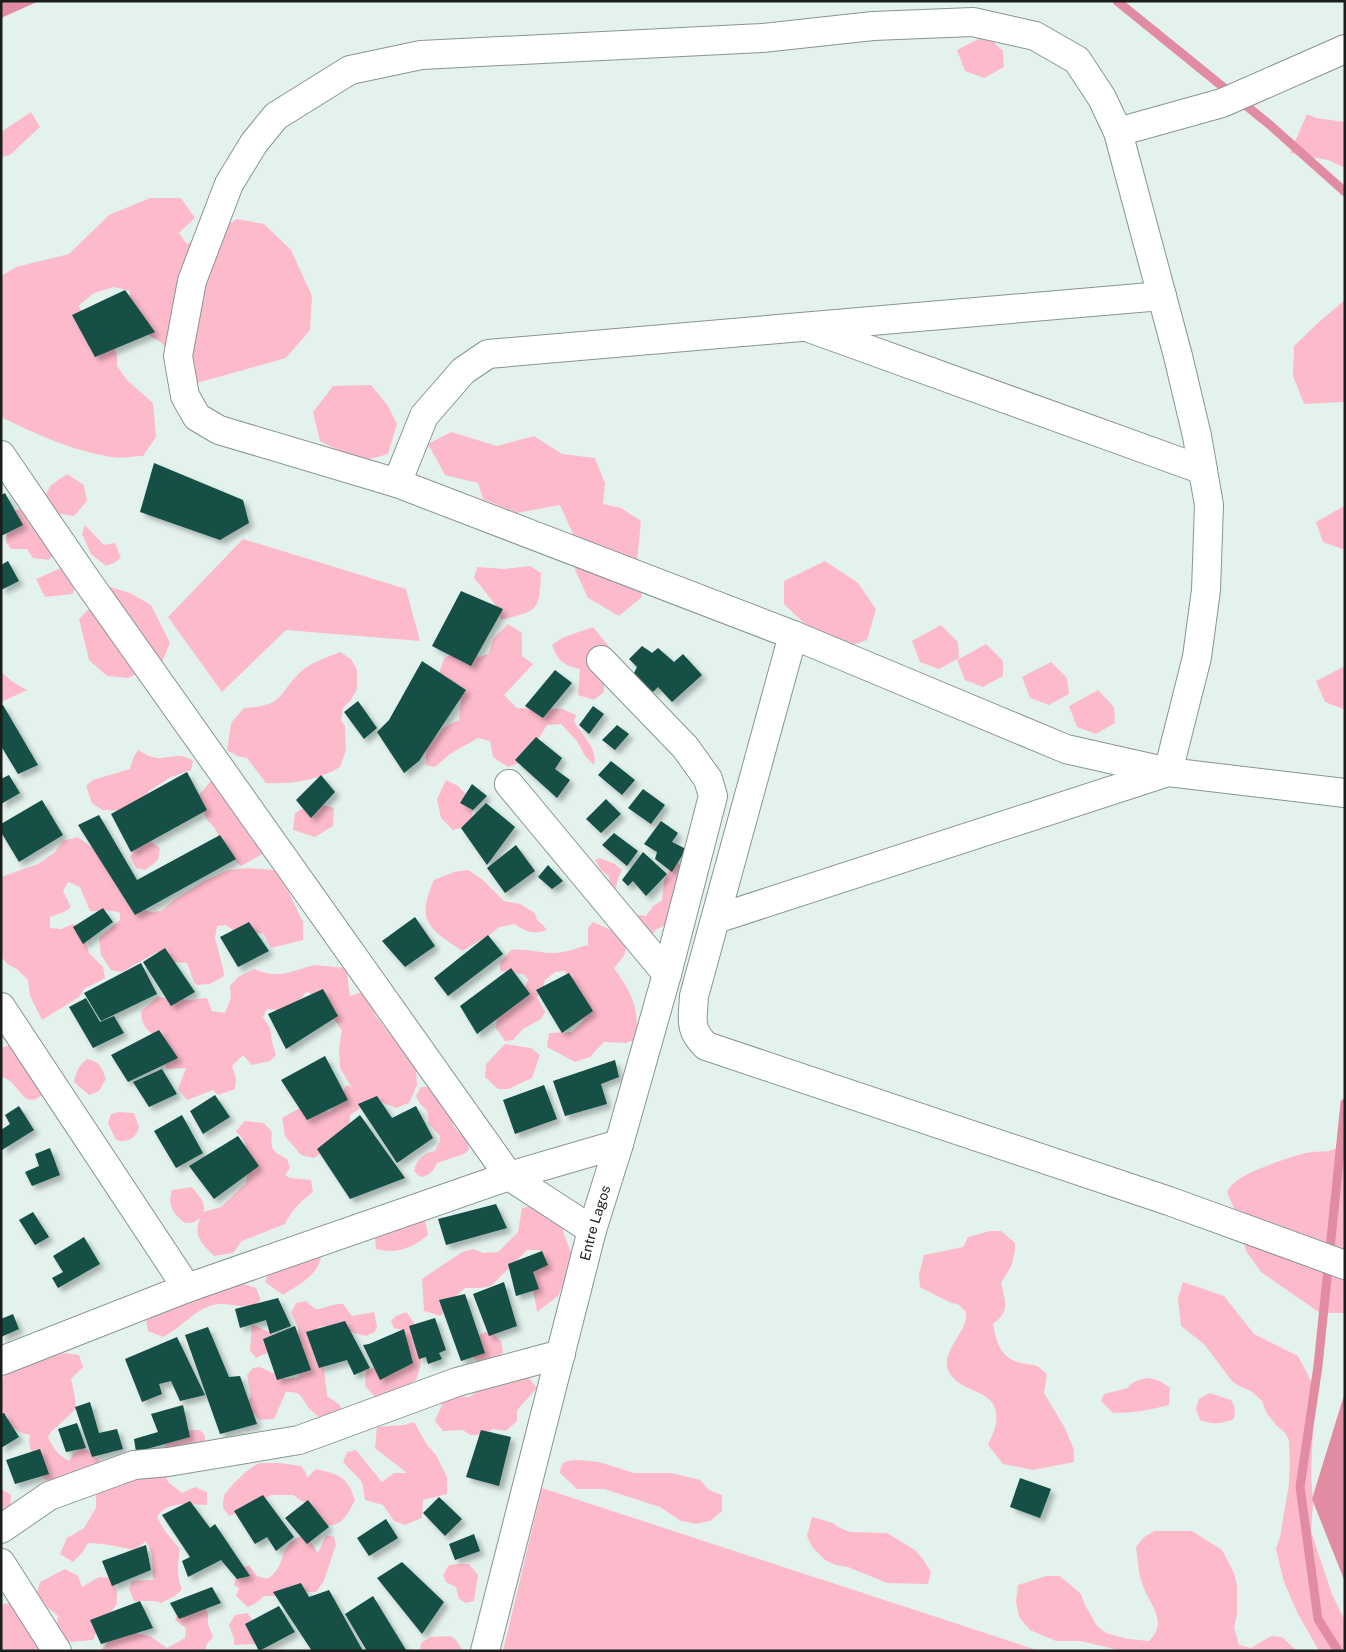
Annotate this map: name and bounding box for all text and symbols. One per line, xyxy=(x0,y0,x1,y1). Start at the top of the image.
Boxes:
street label: Entre Lagos xyxy=(577,1183,614,1262)

